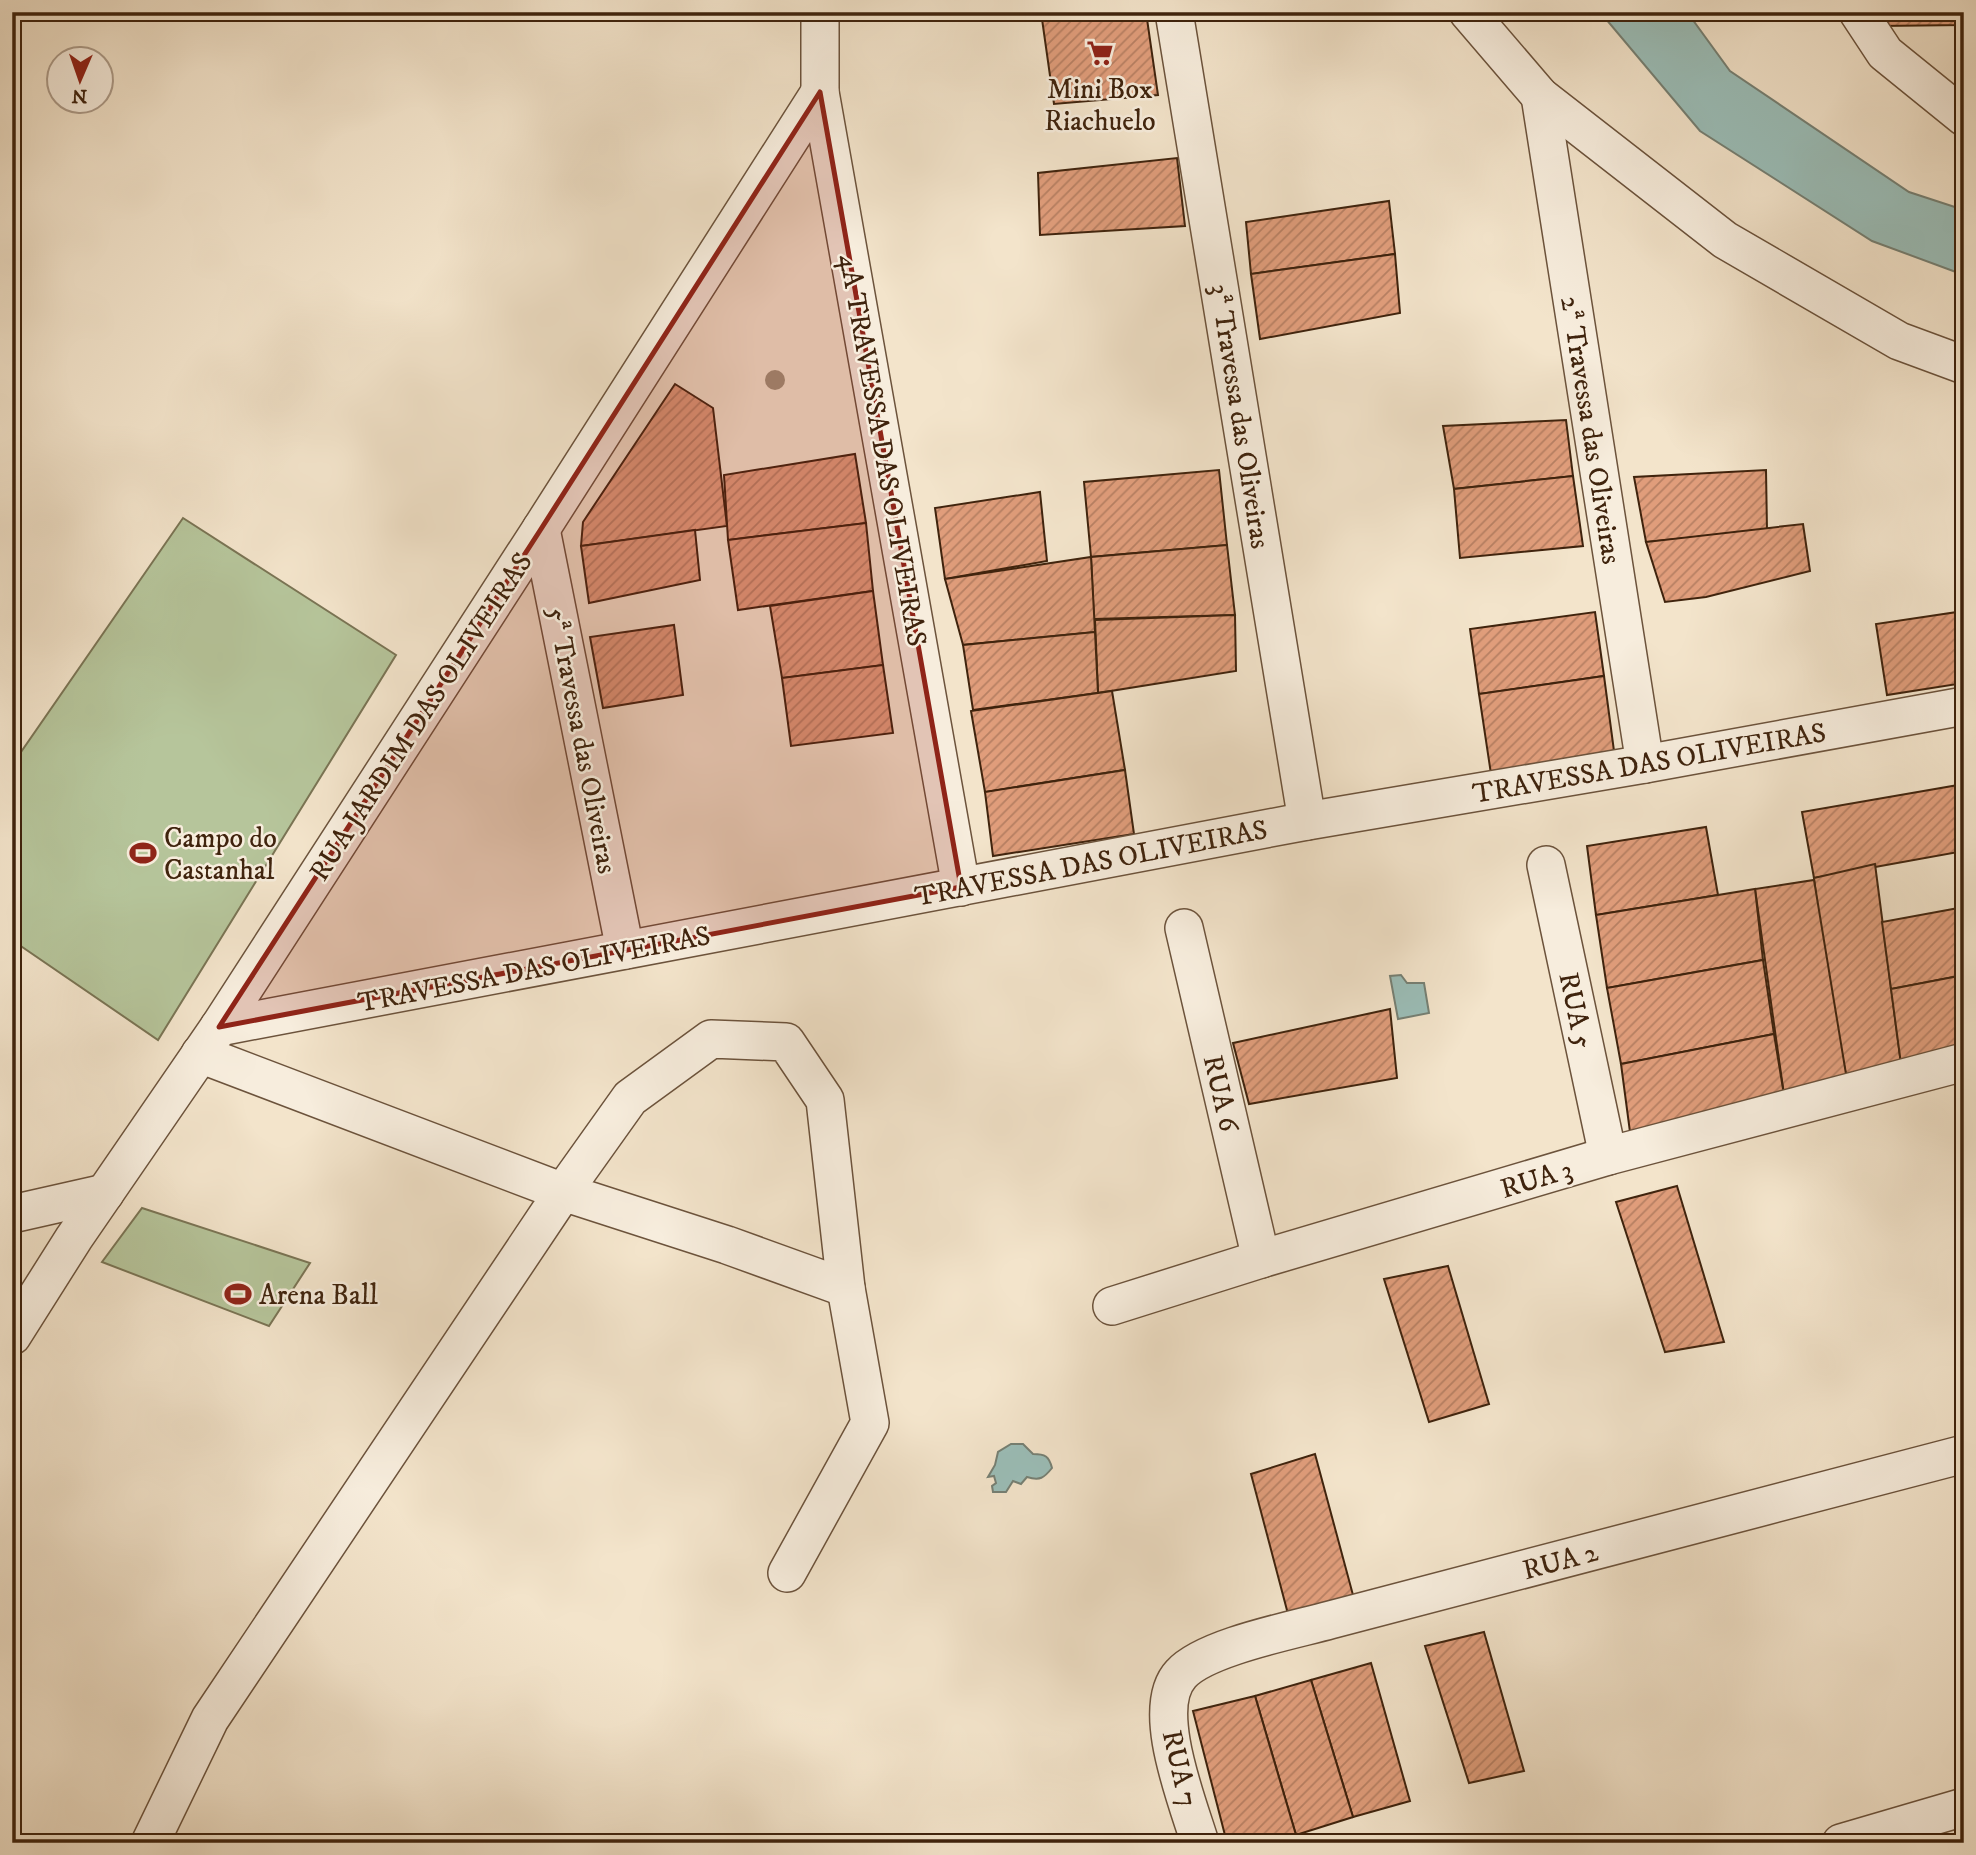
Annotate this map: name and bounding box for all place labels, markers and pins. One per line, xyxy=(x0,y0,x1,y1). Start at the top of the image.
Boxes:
supermarket icon: Mini Box Riachuelo xyxy=(1085,38,1115,68)
place label: Mini Box Riachuelo xyxy=(1044,72,1156,139)
place label: Campo do Castanhal xyxy=(164,821,277,888)
sports icon: Campo do Castanhal xyxy=(128,838,158,868)
place label: Arena Ball xyxy=(259,1278,378,1313)
sports icon: Arena Ball xyxy=(223,1279,253,1309)

